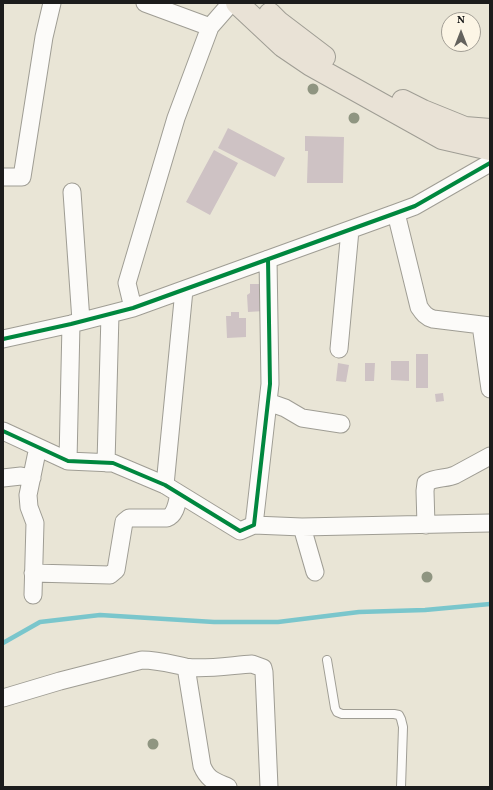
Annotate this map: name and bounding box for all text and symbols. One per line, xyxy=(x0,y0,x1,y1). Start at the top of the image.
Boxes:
north arrow xyxy=(441,12,481,52)
text: N xyxy=(457,13,465,28)

